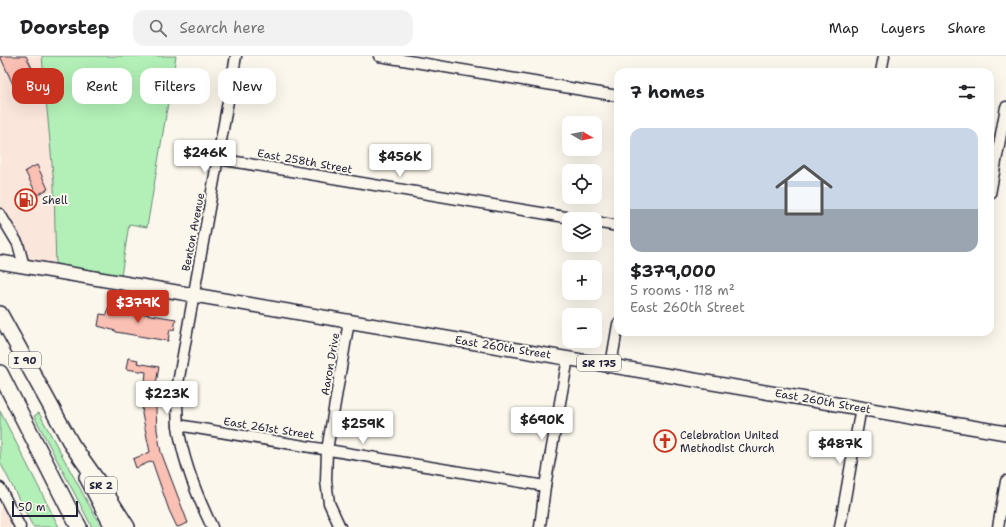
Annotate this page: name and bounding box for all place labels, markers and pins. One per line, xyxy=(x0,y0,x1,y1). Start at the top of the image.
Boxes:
pin: $246K xyxy=(177,140,233,174)
pin: $456K xyxy=(372,144,428,178)
fuel station icon: Shell xyxy=(13,187,39,213)
place label: Shell xyxy=(42,193,68,208)
pin: $379K xyxy=(110,290,166,324)
pin: $223K xyxy=(139,381,195,415)
pin: $690K xyxy=(514,407,570,441)
pin: $259K xyxy=(335,411,391,445)
church icon: Celebration United Methodist Church xyxy=(652,428,678,454)
place label: Celebration United Methodist Church xyxy=(680,428,779,456)
pin: $487K xyxy=(812,431,868,465)

